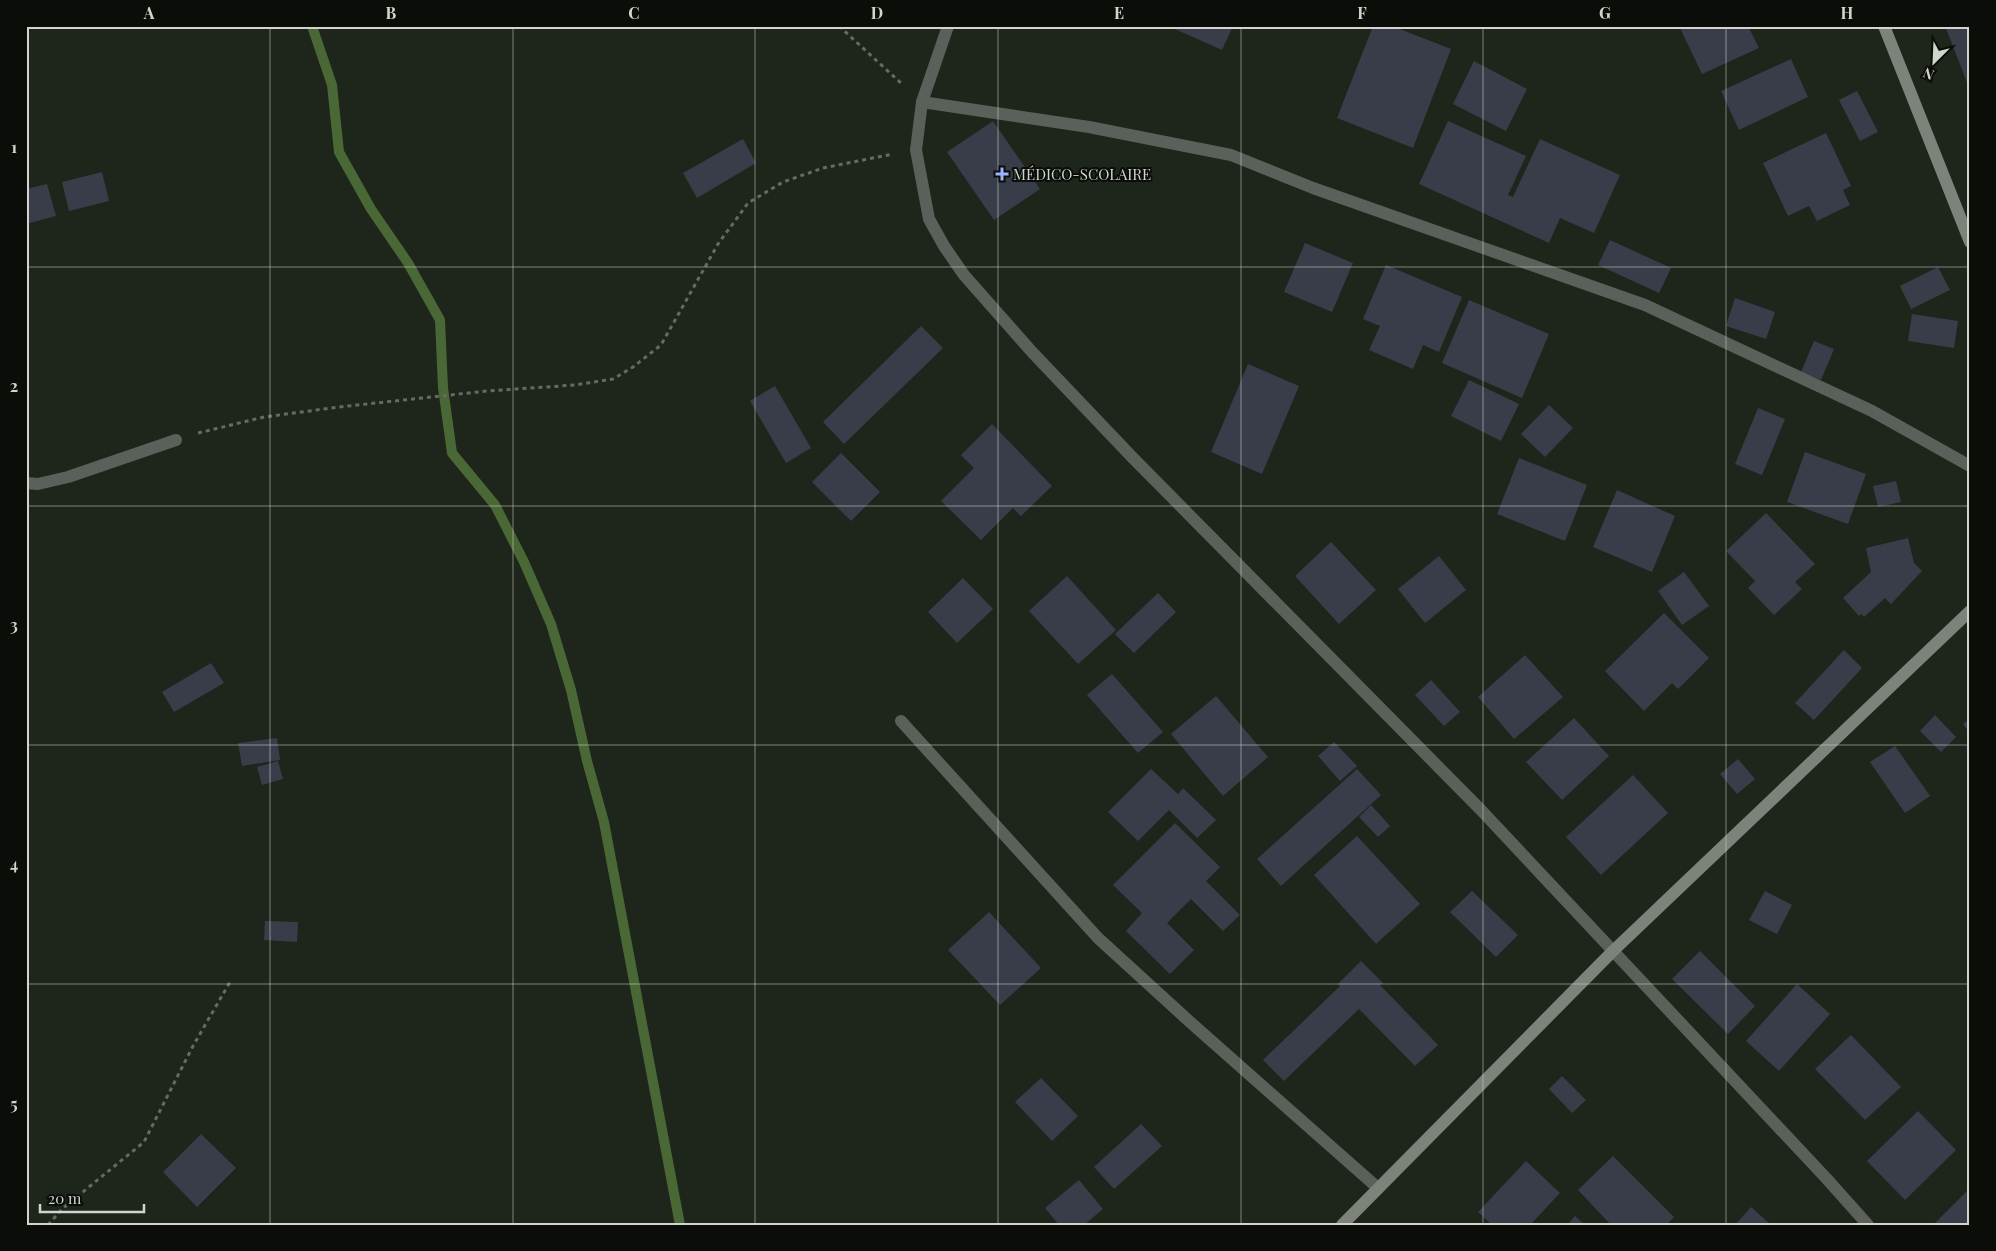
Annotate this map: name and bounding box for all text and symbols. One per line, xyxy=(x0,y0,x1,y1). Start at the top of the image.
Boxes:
text: A xyxy=(143,2,155,23)
text: B xyxy=(386,2,397,23)
text: C xyxy=(628,2,640,23)
text: D xyxy=(871,2,883,23)
text: E xyxy=(1114,2,1124,23)
text: F xyxy=(1357,2,1367,23)
text: G xyxy=(1599,2,1611,23)
text: H xyxy=(1841,2,1854,23)
north arrow xyxy=(1908,38,1958,88)
text: N xyxy=(1920,64,1937,85)
text: 1 xyxy=(11,136,17,157)
place label: MÉDICO-SCOLAIRE xyxy=(1013,164,1151,184)
marker: MÉDICO-SCOLAIRE xyxy=(995,167,1009,181)
text: 2 xyxy=(10,375,18,396)
text: 3 xyxy=(10,614,18,635)
text: 4 xyxy=(10,853,18,874)
text: 5 xyxy=(10,1093,18,1114)
scale bar xyxy=(40,1181,144,1213)
text: 20 m xyxy=(48,1188,82,1208)

